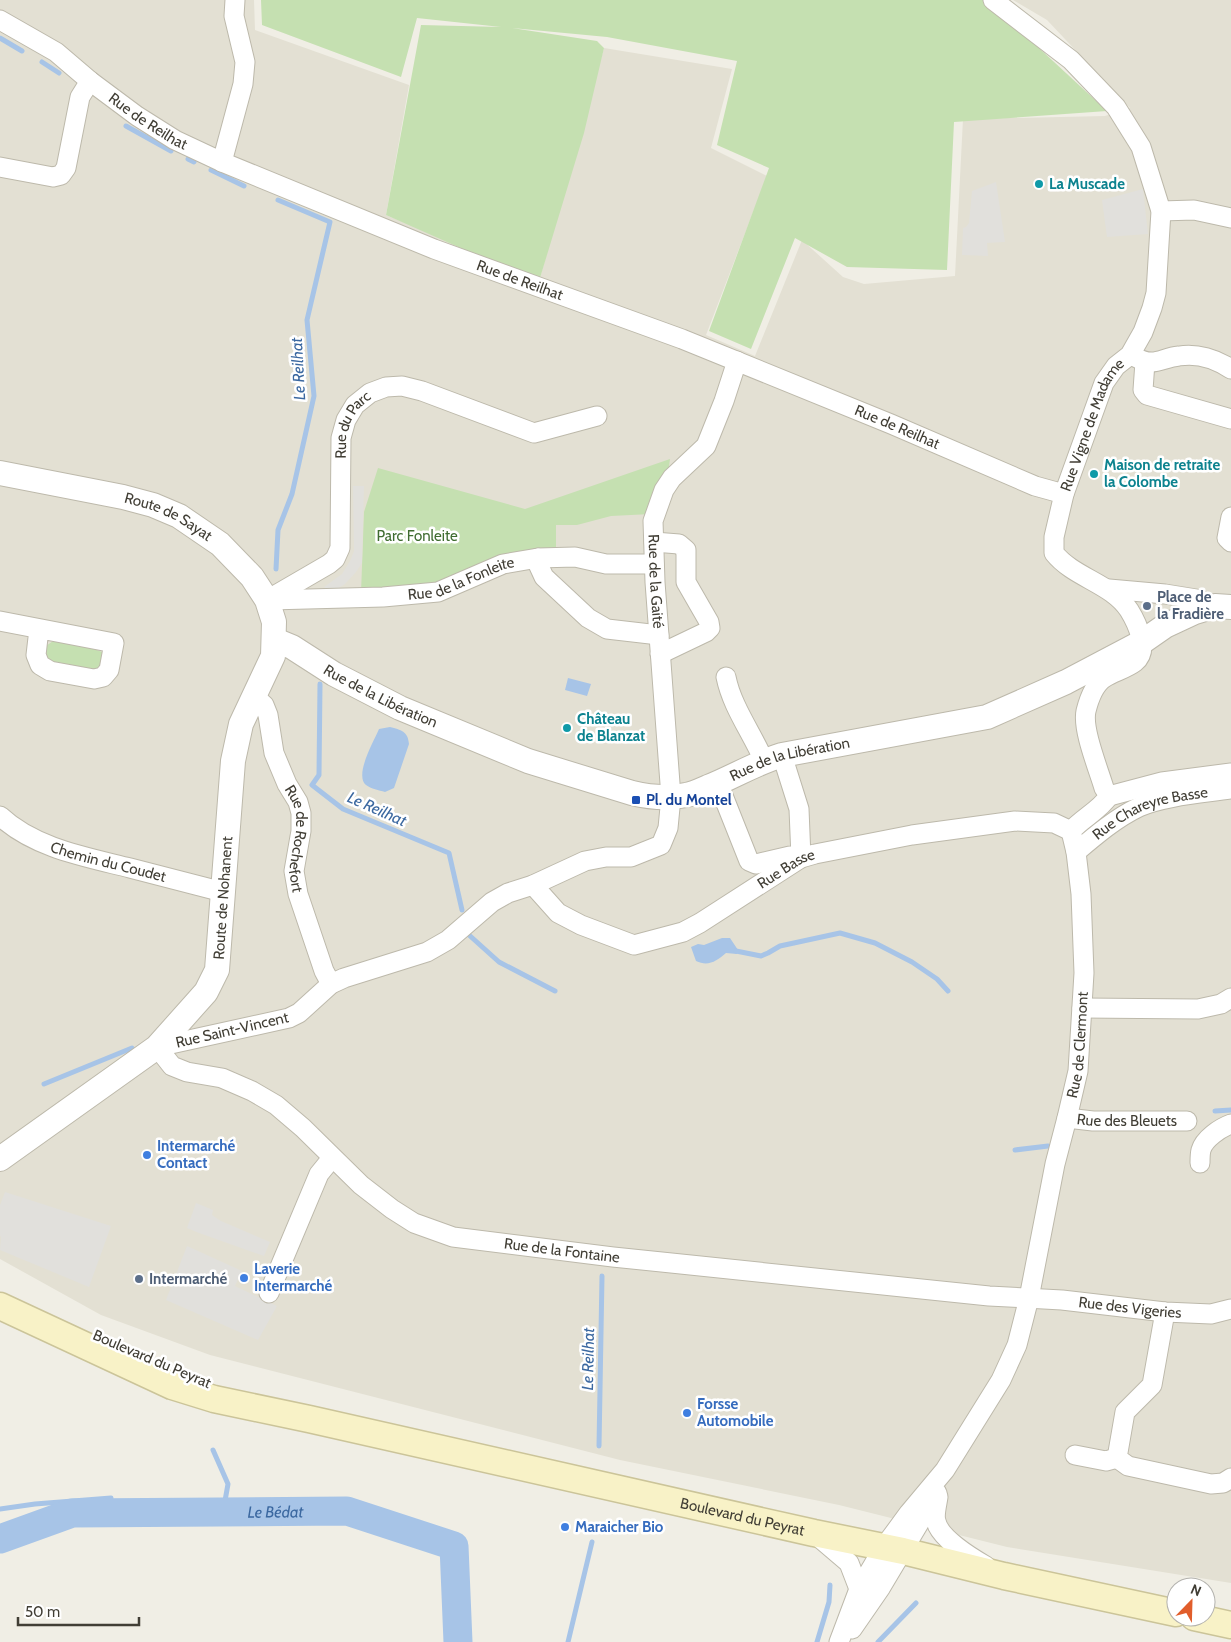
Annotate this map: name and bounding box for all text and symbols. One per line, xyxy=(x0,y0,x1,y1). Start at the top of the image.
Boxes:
street label: Rue de Reilhat xyxy=(105,89,190,153)
place label: La Muscade xyxy=(1049,175,1125,193)
marker: La Muscade xyxy=(1033,178,1045,190)
street label: Rue de Reilhat xyxy=(474,256,565,304)
water label: Le Reilhat xyxy=(287,336,309,401)
street label: Rue Vigne de Madame xyxy=(1057,354,1128,494)
street label: Rue du Parc xyxy=(332,387,374,459)
street label: Rue de Reilhat xyxy=(852,401,942,453)
place label: Maison de retraite la Colombe xyxy=(1104,456,1220,491)
marker: Maison de retraite la Colombe xyxy=(1088,468,1100,480)
street label: Route de Sayat xyxy=(122,489,216,545)
park label: Parc Fonleite xyxy=(376,527,458,545)
street label: Rue de la Gaité xyxy=(644,534,667,630)
street label: Rue de la Fonleite xyxy=(407,553,516,604)
place label: Place de la Fradière xyxy=(1157,588,1224,623)
marker: Place de la Fradière xyxy=(1141,600,1153,612)
street label: Rue de la Libération xyxy=(320,661,440,732)
place label: Château de Blanzat xyxy=(577,710,645,745)
marker: Château de Blanzat xyxy=(561,722,573,734)
street label: Rue de la Libération xyxy=(727,734,851,785)
street label: Rue de Rochefort xyxy=(281,782,310,894)
street label: Rue Chareyre Basse xyxy=(1089,783,1209,844)
water label: Le Reilhat xyxy=(345,788,411,831)
place label: Pl. du Montel xyxy=(646,791,732,809)
marker: Pl. du Montel xyxy=(630,794,642,806)
street label: Route de Nohanent xyxy=(210,836,236,960)
street label: Chemin du Coudet xyxy=(48,838,168,886)
street label: Rue Basse xyxy=(754,845,817,893)
street label: Rue de Clermont xyxy=(1063,991,1092,1100)
street label: Rue Saint-Vincent xyxy=(174,1008,290,1052)
street label: Rue des Bleuets xyxy=(1076,1110,1177,1130)
place label: Intermarché Contact xyxy=(157,1137,236,1172)
marker: Intermarché Contact xyxy=(141,1149,153,1161)
street label: Rue de la Fontaine xyxy=(503,1234,621,1267)
place label: Laverie Intermarché xyxy=(254,1260,333,1295)
place label: Intermarché xyxy=(149,1270,228,1288)
marker: Laverie Intermarché xyxy=(238,1272,250,1284)
marker: Intermarché xyxy=(133,1273,145,1285)
street label: Rue des Vigeries xyxy=(1078,1293,1182,1322)
street label: Boulevard du Peyrat xyxy=(90,1326,214,1392)
water label: Le Reilhat xyxy=(578,1326,598,1390)
place label: Forsse Automobile xyxy=(697,1395,774,1430)
marker: Forsse Automobile xyxy=(681,1407,693,1419)
street label: Boulevard du Peyrat xyxy=(678,1494,806,1540)
water label: Le Bédat xyxy=(247,1502,305,1521)
place label: Maraicher Bio xyxy=(575,1518,664,1536)
marker: Maraicher Bio xyxy=(559,1521,571,1533)
north arrow xyxy=(1166,1577,1216,1627)
text: N xyxy=(1188,1580,1204,1600)
scale bar xyxy=(18,1594,139,1626)
text: 50 m xyxy=(25,1603,60,1621)

